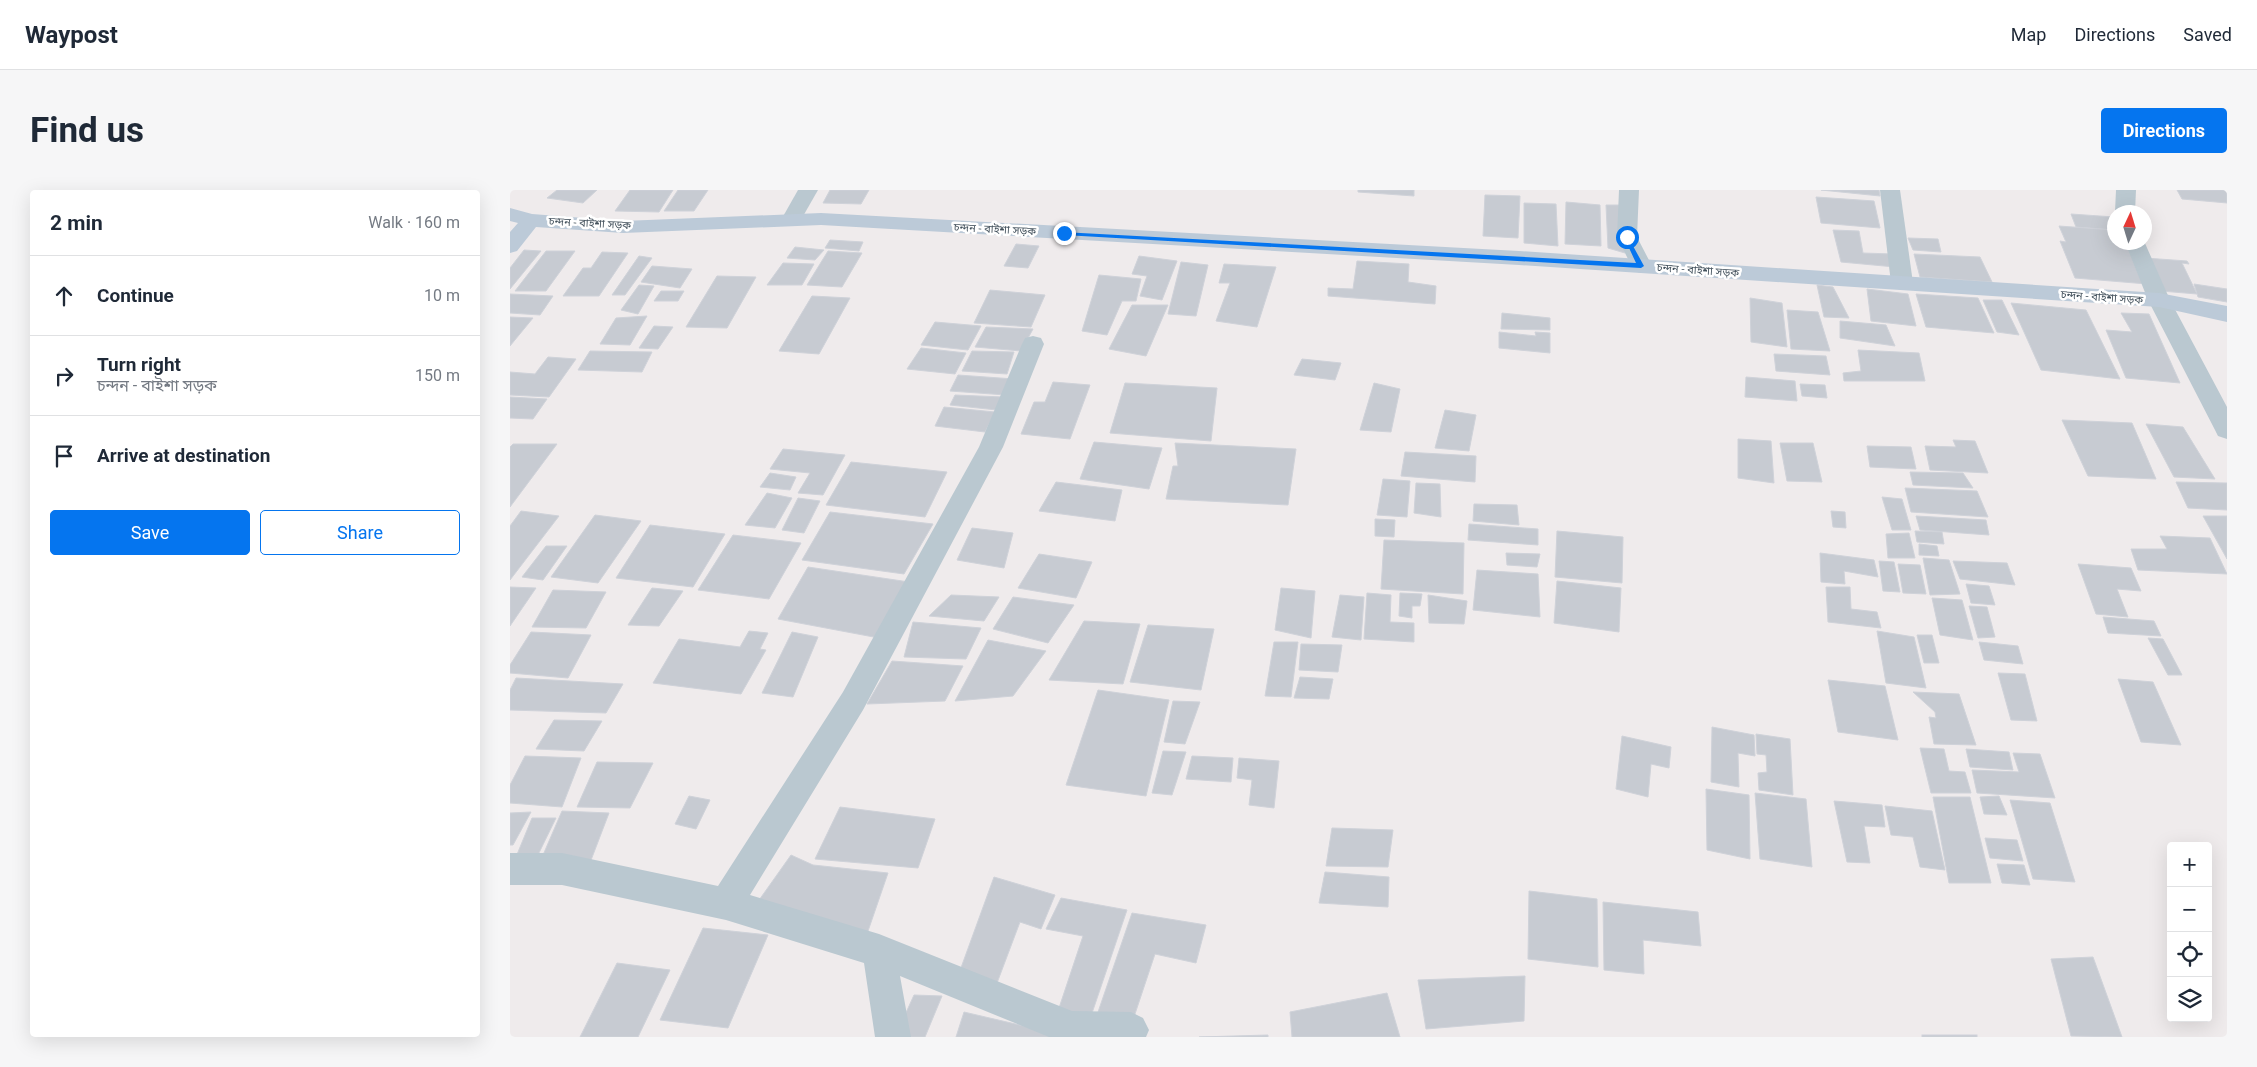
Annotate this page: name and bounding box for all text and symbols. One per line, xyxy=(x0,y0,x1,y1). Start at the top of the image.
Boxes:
text: Waypost xyxy=(25,21,118,49)
text: Map xyxy=(2011,24,2046,45)
text: Directions xyxy=(2074,24,2155,45)
text: Saved xyxy=(2183,24,2232,45)
button: Directions xyxy=(2101,108,2227,153)
text: Find us xyxy=(30,110,144,151)
north arrow xyxy=(2107,205,2152,250)
text: 2 min xyxy=(50,211,103,235)
text: Walk · 160 m xyxy=(368,213,460,232)
street label: চন্দন - বাইশা সড়ক xyxy=(547,215,632,232)
street label: চন্দন - বাইশা সড়ক xyxy=(952,221,1037,238)
route end xyxy=(1053,222,1076,245)
route start xyxy=(1616,226,1639,249)
street label: চন্দন - বাইশা সড়ক xyxy=(1655,261,1740,280)
icon: ahead xyxy=(50,282,78,310)
text: Continue xyxy=(97,284,174,307)
text: 10 m xyxy=(424,286,460,305)
street label: চন্দন - বাইশা সড়ক xyxy=(2059,288,2144,307)
text: Turn right xyxy=(97,353,181,376)
icon: right xyxy=(50,362,78,390)
text: 150 m xyxy=(415,366,460,385)
text: চন্দন - বাইশা সড়ক xyxy=(97,376,217,395)
icon: arrive xyxy=(50,442,78,470)
text: Arrive at destination xyxy=(97,444,270,467)
button: Save xyxy=(50,510,250,555)
button: Share xyxy=(260,510,460,555)
map controls xyxy=(2167,842,2212,1022)
button: + xyxy=(2167,842,2212,887)
button: − xyxy=(2167,887,2212,932)
button: locate xyxy=(2167,932,2212,977)
button: layers xyxy=(2167,977,2212,1022)

